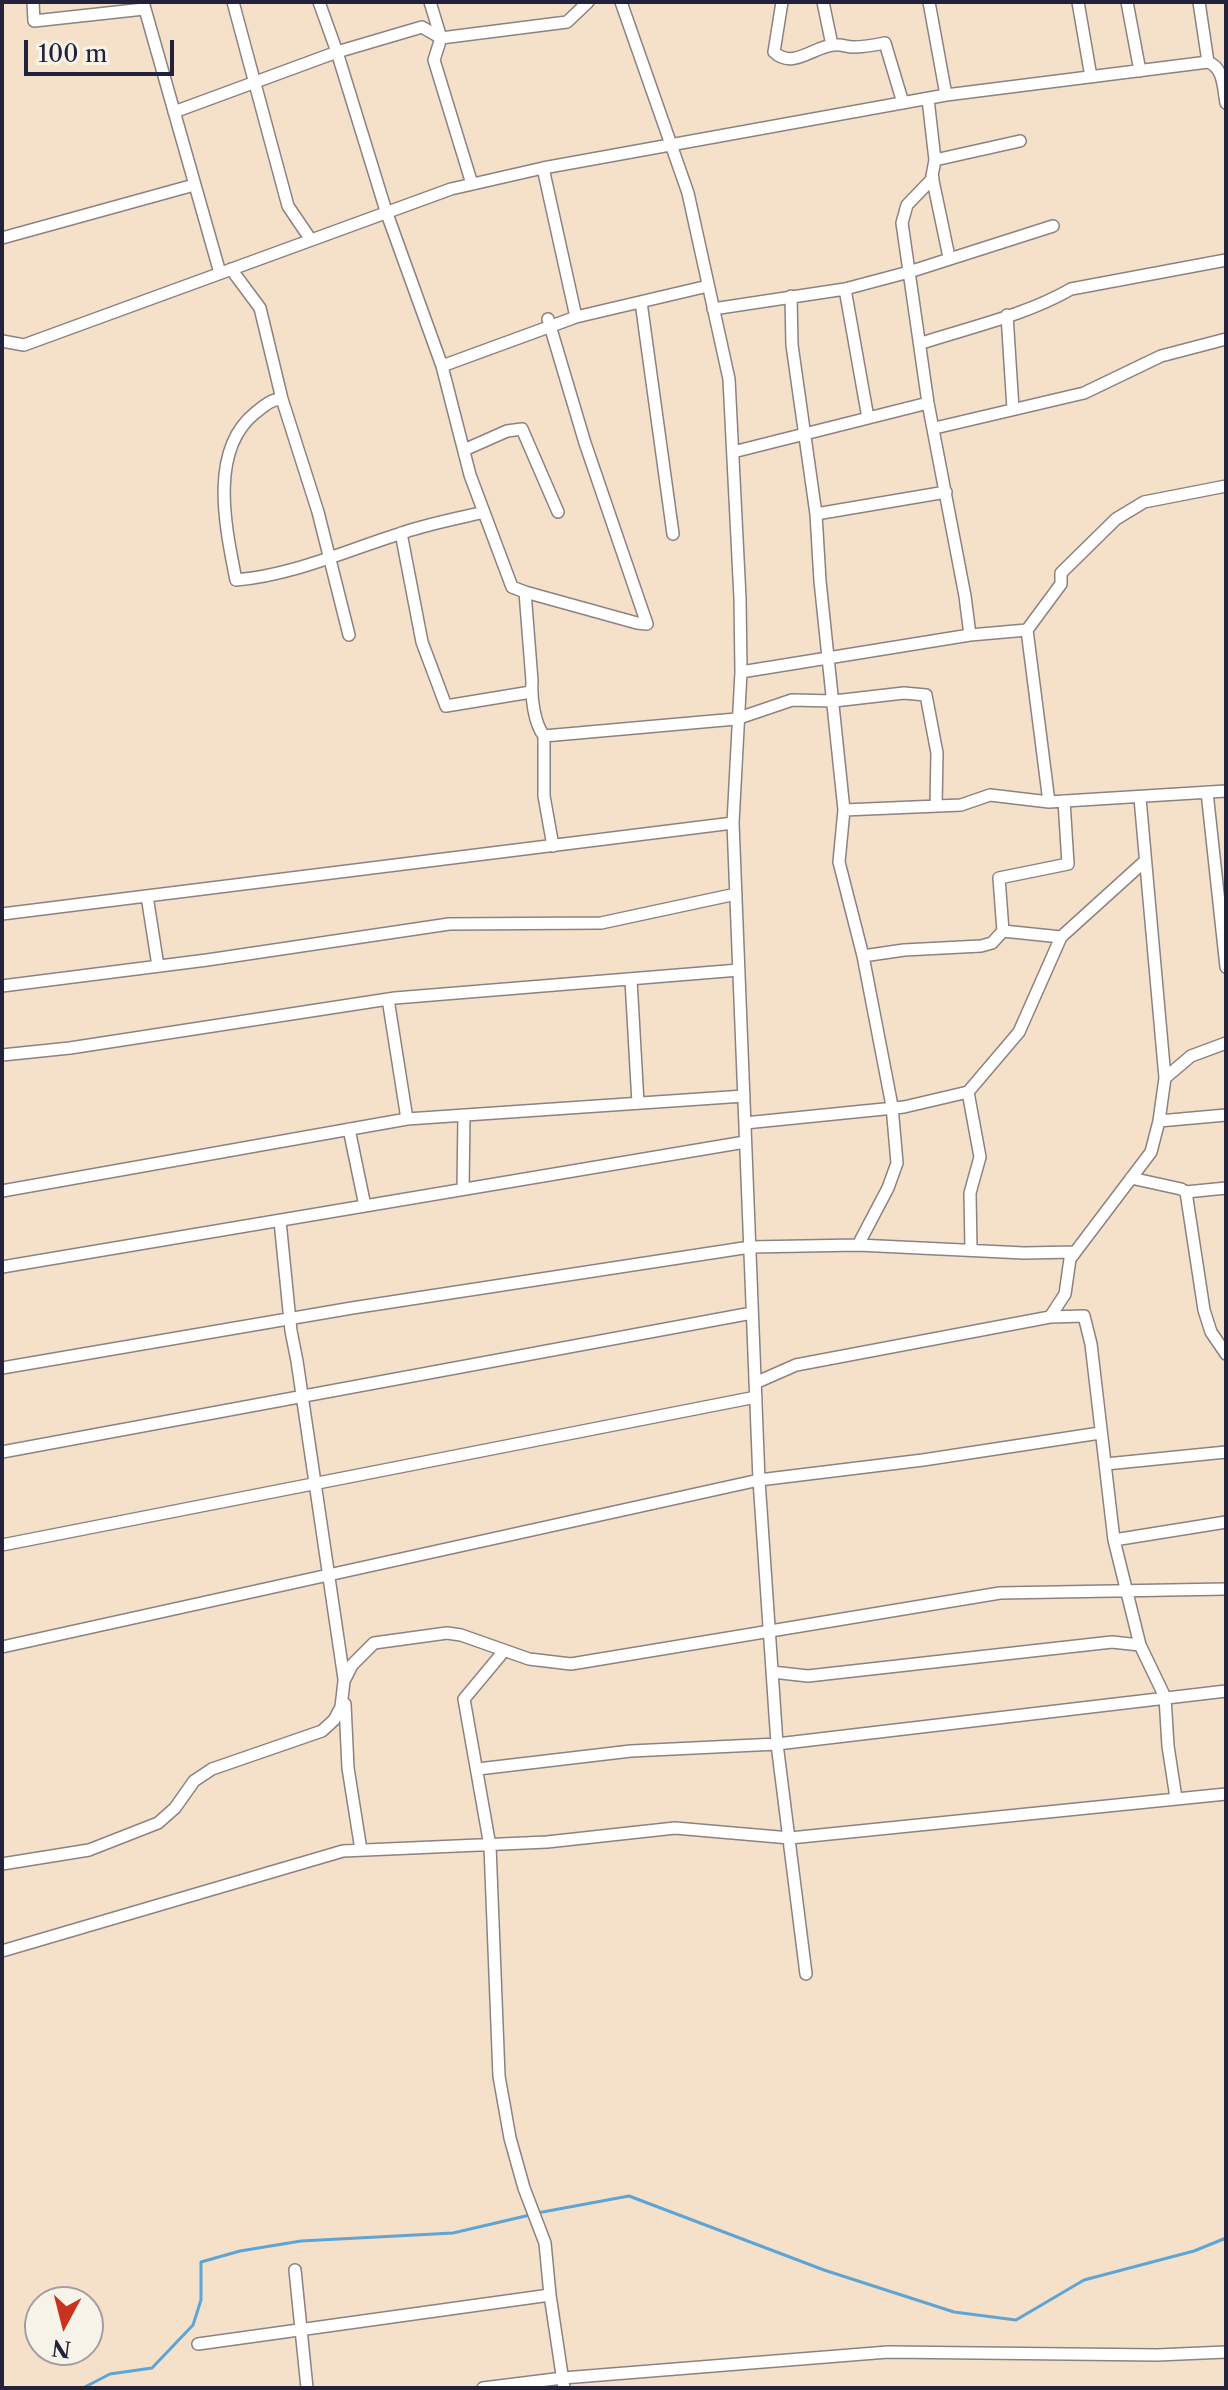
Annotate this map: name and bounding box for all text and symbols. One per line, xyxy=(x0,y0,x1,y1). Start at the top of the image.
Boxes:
scale bar xyxy=(28,24,178,74)
text: 100 m xyxy=(38,39,107,68)
north arrow xyxy=(24,2286,104,2366)
text: N xyxy=(50,2334,72,2363)

